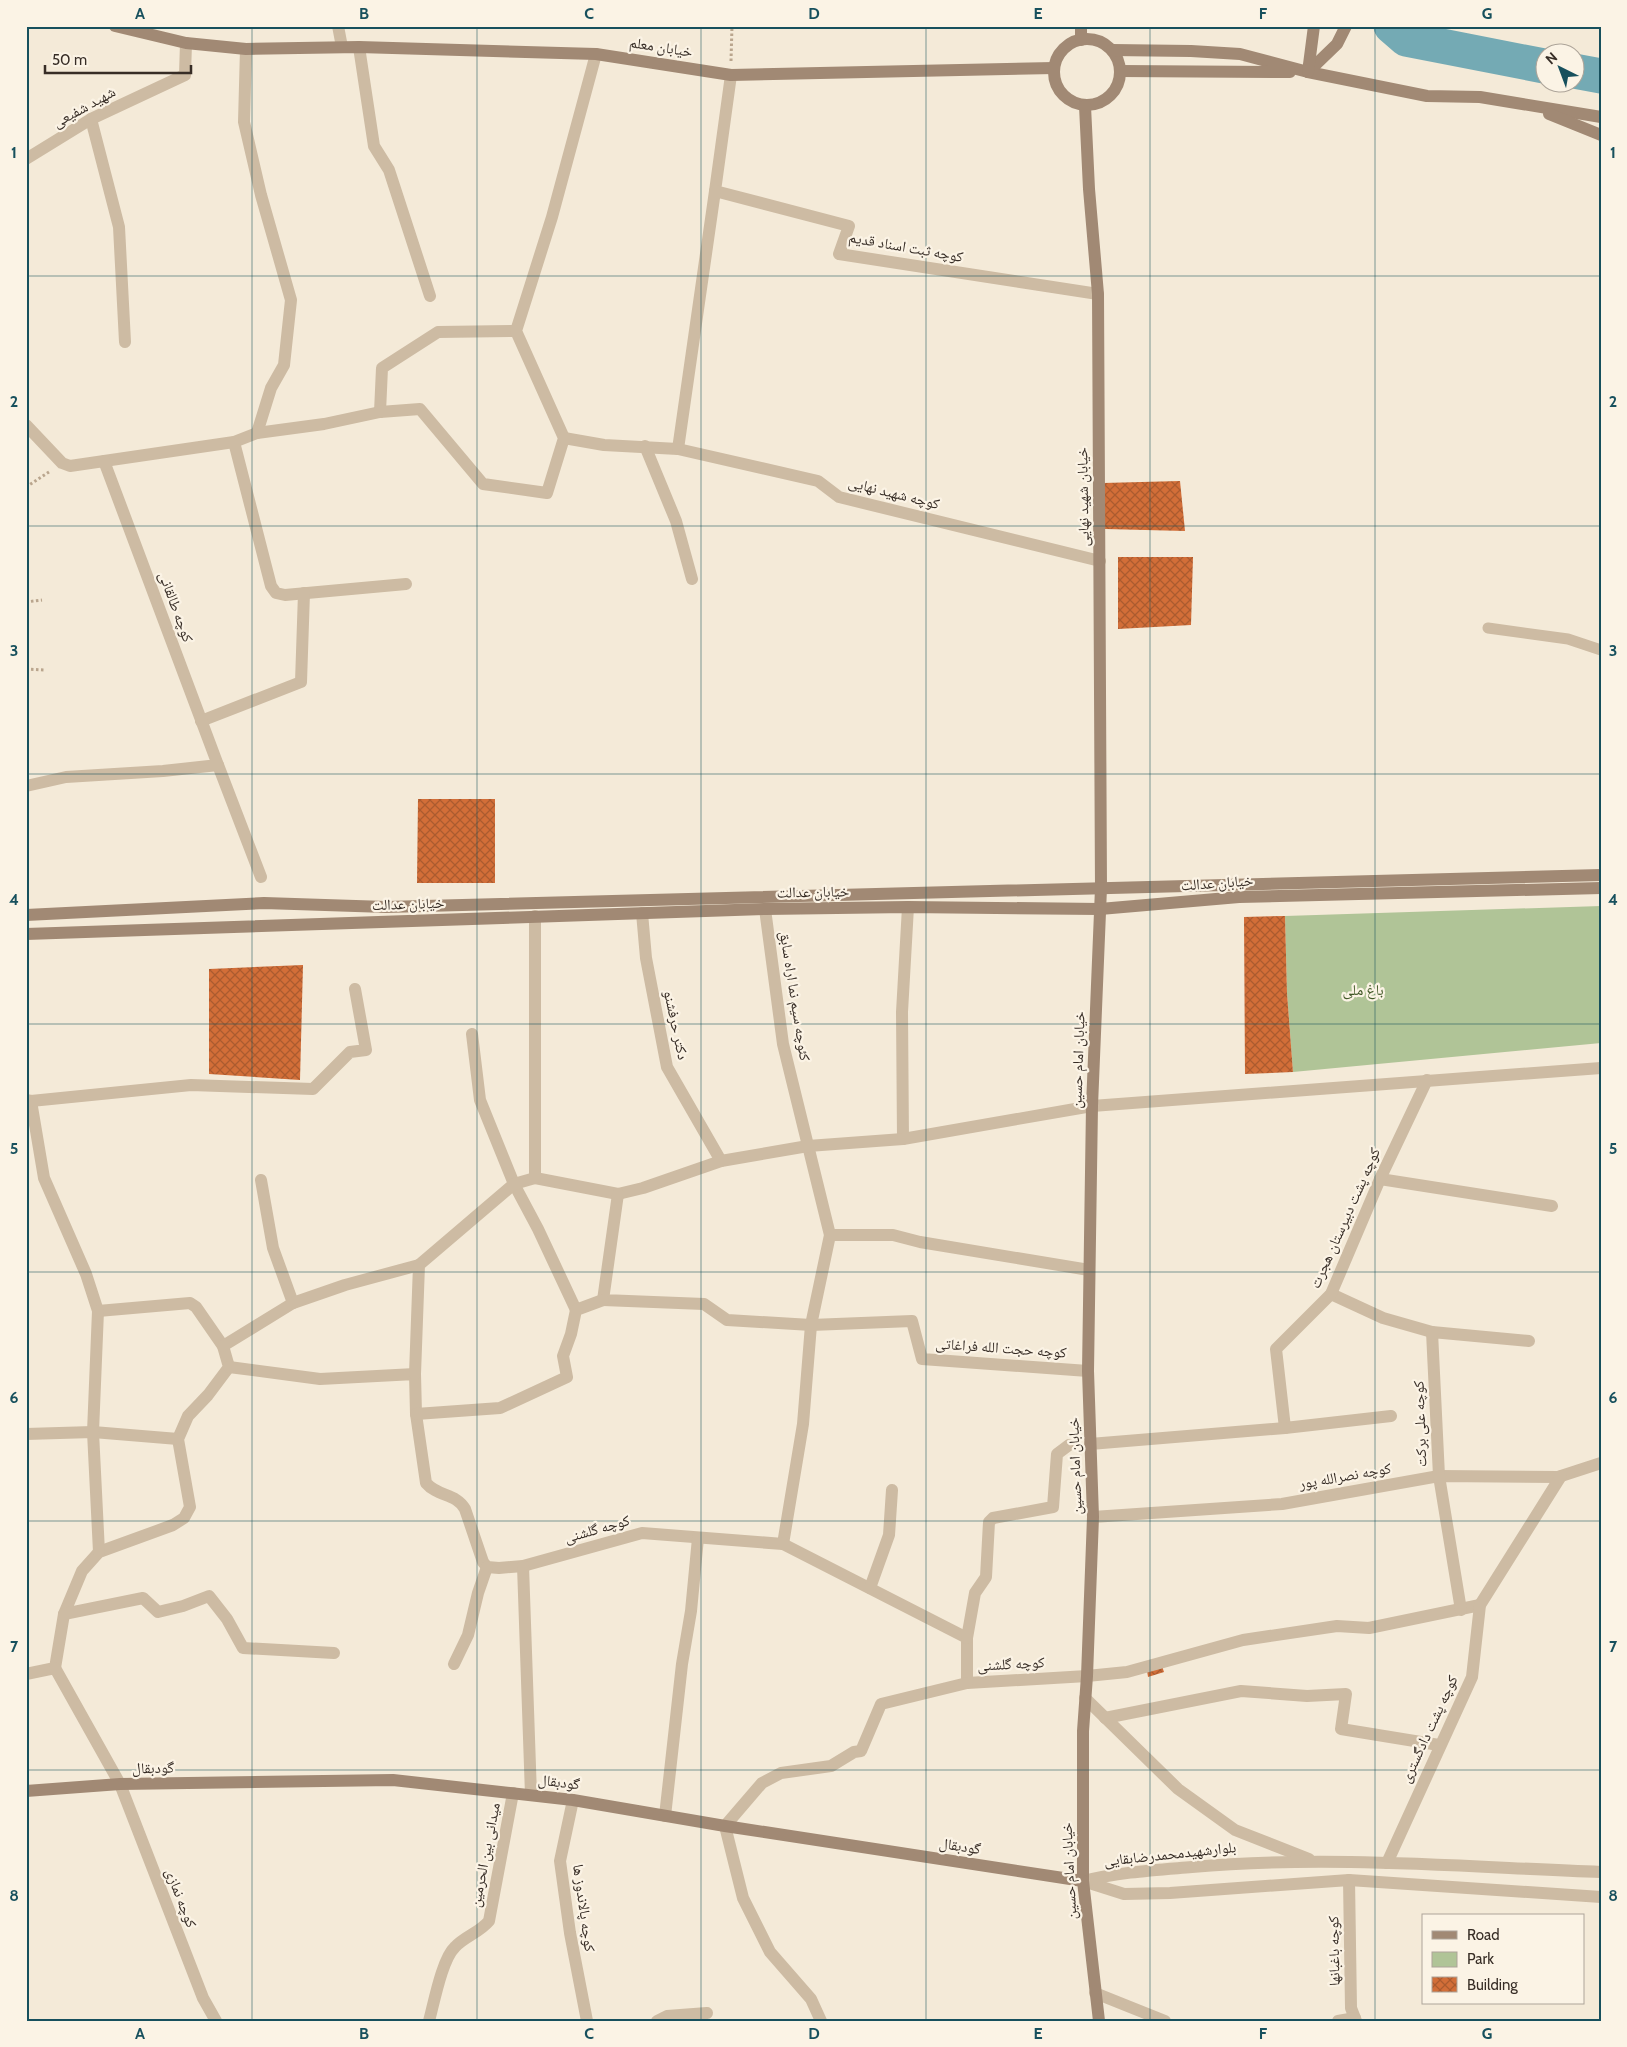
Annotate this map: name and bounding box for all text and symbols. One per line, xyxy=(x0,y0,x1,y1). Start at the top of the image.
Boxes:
text: A xyxy=(135,4,145,23)
text: B xyxy=(359,4,369,23)
text: C xyxy=(584,4,594,23)
text: D xyxy=(808,4,820,23)
text: E xyxy=(1033,4,1043,23)
text: F xyxy=(1259,4,1268,23)
text: G xyxy=(1482,4,1492,23)
street label: خیابان معلم xyxy=(628,33,694,62)
scale bar xyxy=(45,42,191,74)
north arrow xyxy=(1534,42,1584,92)
text: N xyxy=(1542,48,1561,68)
text: 50 m xyxy=(52,51,87,69)
street label: شهید شفیعی xyxy=(49,82,119,132)
text: 1 xyxy=(11,143,17,162)
text: 1 xyxy=(1610,143,1616,162)
street label: کوچه ثبت اسناد قدیم xyxy=(847,228,965,267)
text: 2 xyxy=(10,392,18,411)
text: 2 xyxy=(1609,392,1617,411)
street label: خیابان شهید نهایی xyxy=(1073,447,1094,547)
street label: کوچه شهید نهایی xyxy=(846,473,942,514)
street label: کوچه طالقانی xyxy=(154,569,197,645)
text: 3 xyxy=(10,641,18,660)
text: 3 xyxy=(1609,641,1617,660)
street label: خیابان عدالت xyxy=(1180,871,1254,896)
street label: خیابان عدالت xyxy=(777,882,850,903)
text: 4 xyxy=(9,890,19,909)
text: 4 xyxy=(1608,890,1618,909)
street label: خیابان عدالت xyxy=(371,894,445,915)
street label: کئوچه سیم نما اراه سابق xyxy=(775,930,814,1062)
park label: باغ ملی xyxy=(1342,981,1384,1000)
street label: دکتر حرفشنو xyxy=(660,989,692,1061)
street label: خیابان امام حسین xyxy=(1067,1011,1090,1109)
text: 5 xyxy=(10,1139,18,1158)
text: 5 xyxy=(1609,1139,1617,1158)
street label: کوچه پشت دبیرستان هجرت xyxy=(1306,1145,1385,1291)
street label: کوچه حجت الله فراغاتی xyxy=(935,1334,1067,1363)
street label: کوچه علی برکت xyxy=(1409,1380,1432,1468)
text: 6 xyxy=(10,1388,19,1407)
text: 6 xyxy=(1609,1388,1618,1407)
street label: خیابان امام حسین xyxy=(1064,1417,1087,1515)
street label: کوچه نصرالله پور xyxy=(1296,1459,1393,1493)
street label: کوچه گلشنی xyxy=(562,1511,632,1548)
text: 7 xyxy=(10,1637,19,1656)
text: 7 xyxy=(1609,1637,1618,1656)
street label: کوچه گلشنی xyxy=(977,1653,1045,1676)
street label: کوچه پشت دادگستری xyxy=(1396,1672,1463,1786)
street label: گودبقال xyxy=(132,1759,175,1778)
street label: گودبقال xyxy=(537,1771,581,1795)
street label: میدانی بین الحرمین xyxy=(466,1801,505,1909)
street label: خیابان امام حسین xyxy=(1057,1821,1082,1920)
street label: گودبقال xyxy=(938,1834,983,1859)
street label: بلوارشهیدمحمدرضابقایی xyxy=(1103,1838,1237,1871)
street label: کوچه پالاندوز ها xyxy=(569,1863,599,1953)
street label: کوچه نمازی xyxy=(161,1866,201,1931)
text: 8 xyxy=(9,1886,19,1905)
text: 8 xyxy=(1608,1886,1618,1905)
legend xyxy=(1422,1914,1584,2004)
street label: کوچه باغبانها xyxy=(1324,1916,1344,1986)
text: Road xyxy=(1467,1926,1500,1944)
text: Park xyxy=(1467,1950,1494,1968)
text: Building xyxy=(1467,1976,1518,1994)
text: A xyxy=(135,2024,145,2043)
text: B xyxy=(359,2024,369,2043)
text: C xyxy=(584,2024,594,2043)
text: D xyxy=(808,2024,820,2043)
text: E xyxy=(1033,2024,1043,2043)
text: F xyxy=(1259,2024,1268,2043)
text: G xyxy=(1482,2024,1492,2043)

